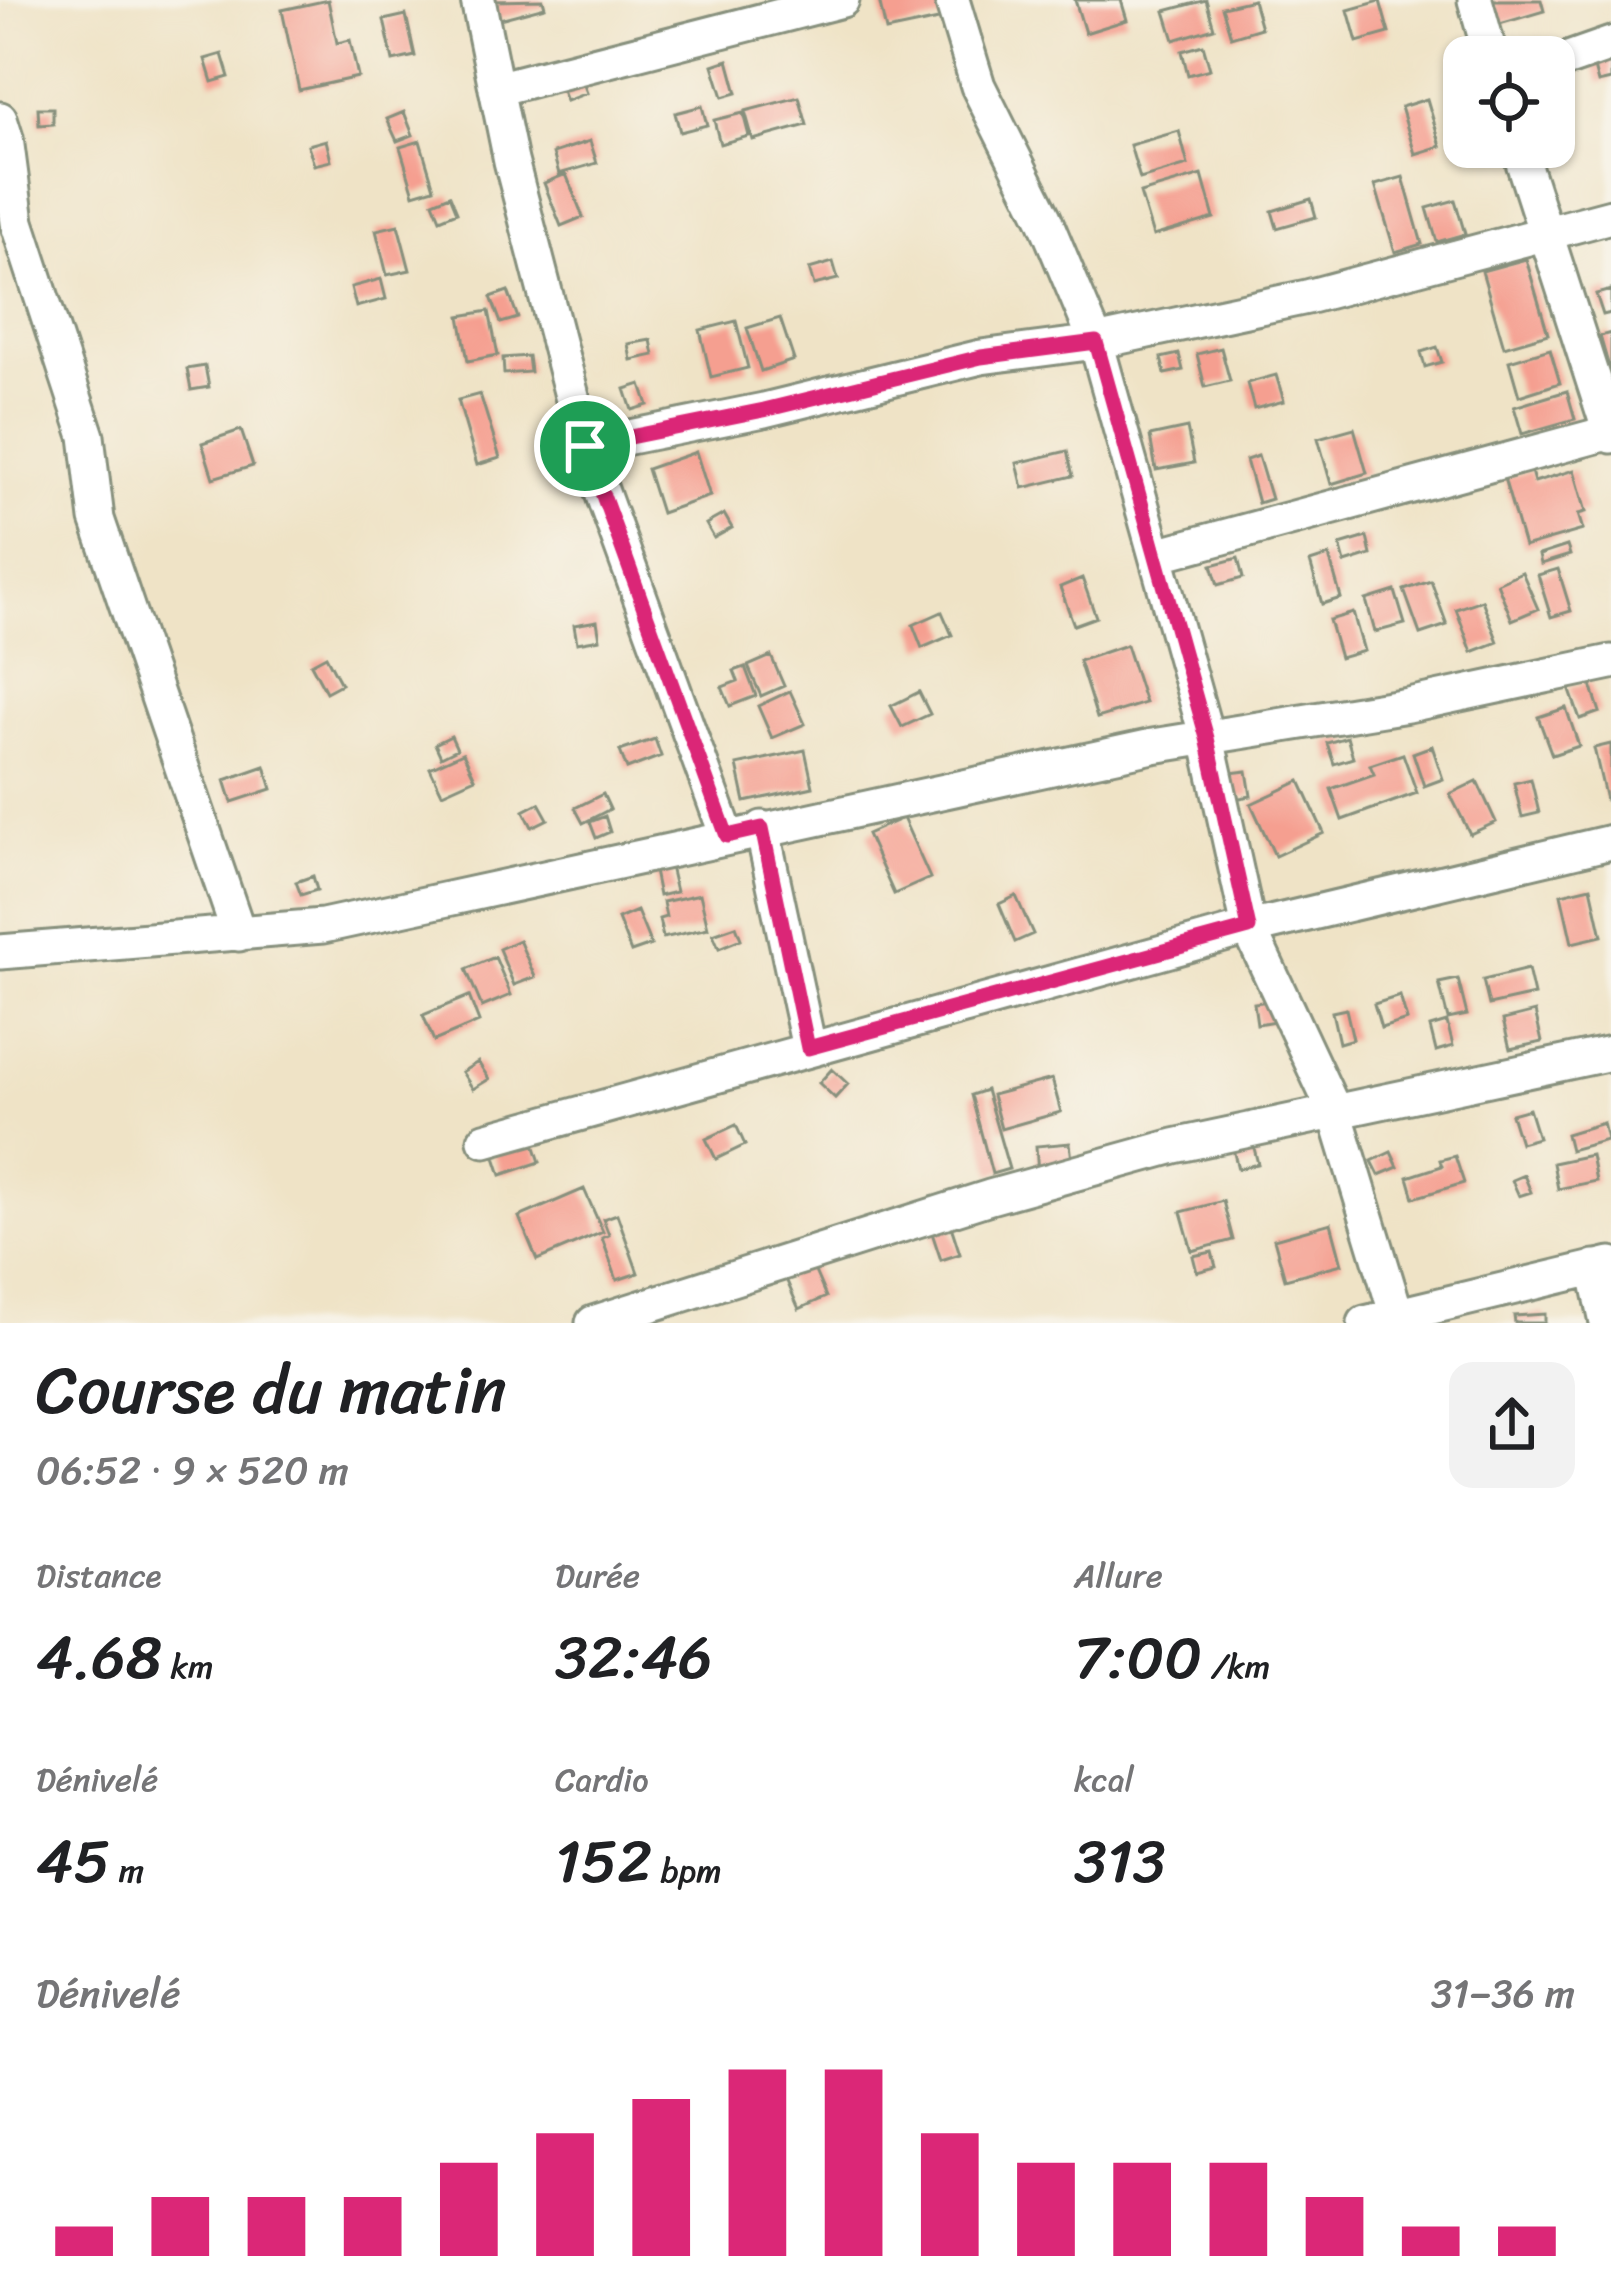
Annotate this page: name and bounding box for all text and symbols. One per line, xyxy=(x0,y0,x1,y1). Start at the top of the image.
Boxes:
map controls xyxy=(1443,36,1575,168)
button: locate xyxy=(1443,36,1575,168)
pin xyxy=(534,395,636,497)
icon: arrive xyxy=(552,413,618,479)
text: Course du matin xyxy=(36,1332,507,1449)
button: share xyxy=(1449,1362,1575,1488)
text: 06:52 · 9 × 520 m xyxy=(36,1436,349,1505)
text: Distance xyxy=(36,1547,161,1605)
text: Durée xyxy=(555,1547,640,1605)
text: Allure xyxy=(1074,1547,1163,1605)
text: 4.68 xyxy=(36,1605,162,1711)
text: 32:46 xyxy=(555,1605,712,1711)
text: 7:00 xyxy=(1074,1605,1202,1711)
text: km xyxy=(162,1638,213,1696)
text: /km xyxy=(1202,1638,1270,1696)
text: Dénivelé xyxy=(36,1751,158,1809)
text: Cardio xyxy=(555,1751,649,1809)
text: kcal xyxy=(1074,1751,1134,1809)
text: 45 xyxy=(36,1809,110,1915)
text: 152 xyxy=(555,1809,652,1915)
text: 313 xyxy=(1074,1809,1166,1915)
text: m xyxy=(110,1842,144,1900)
text: bpm xyxy=(652,1842,722,1900)
text: Dénivelé xyxy=(36,1959,181,2028)
text: 31–36 m xyxy=(1431,1959,1575,2028)

